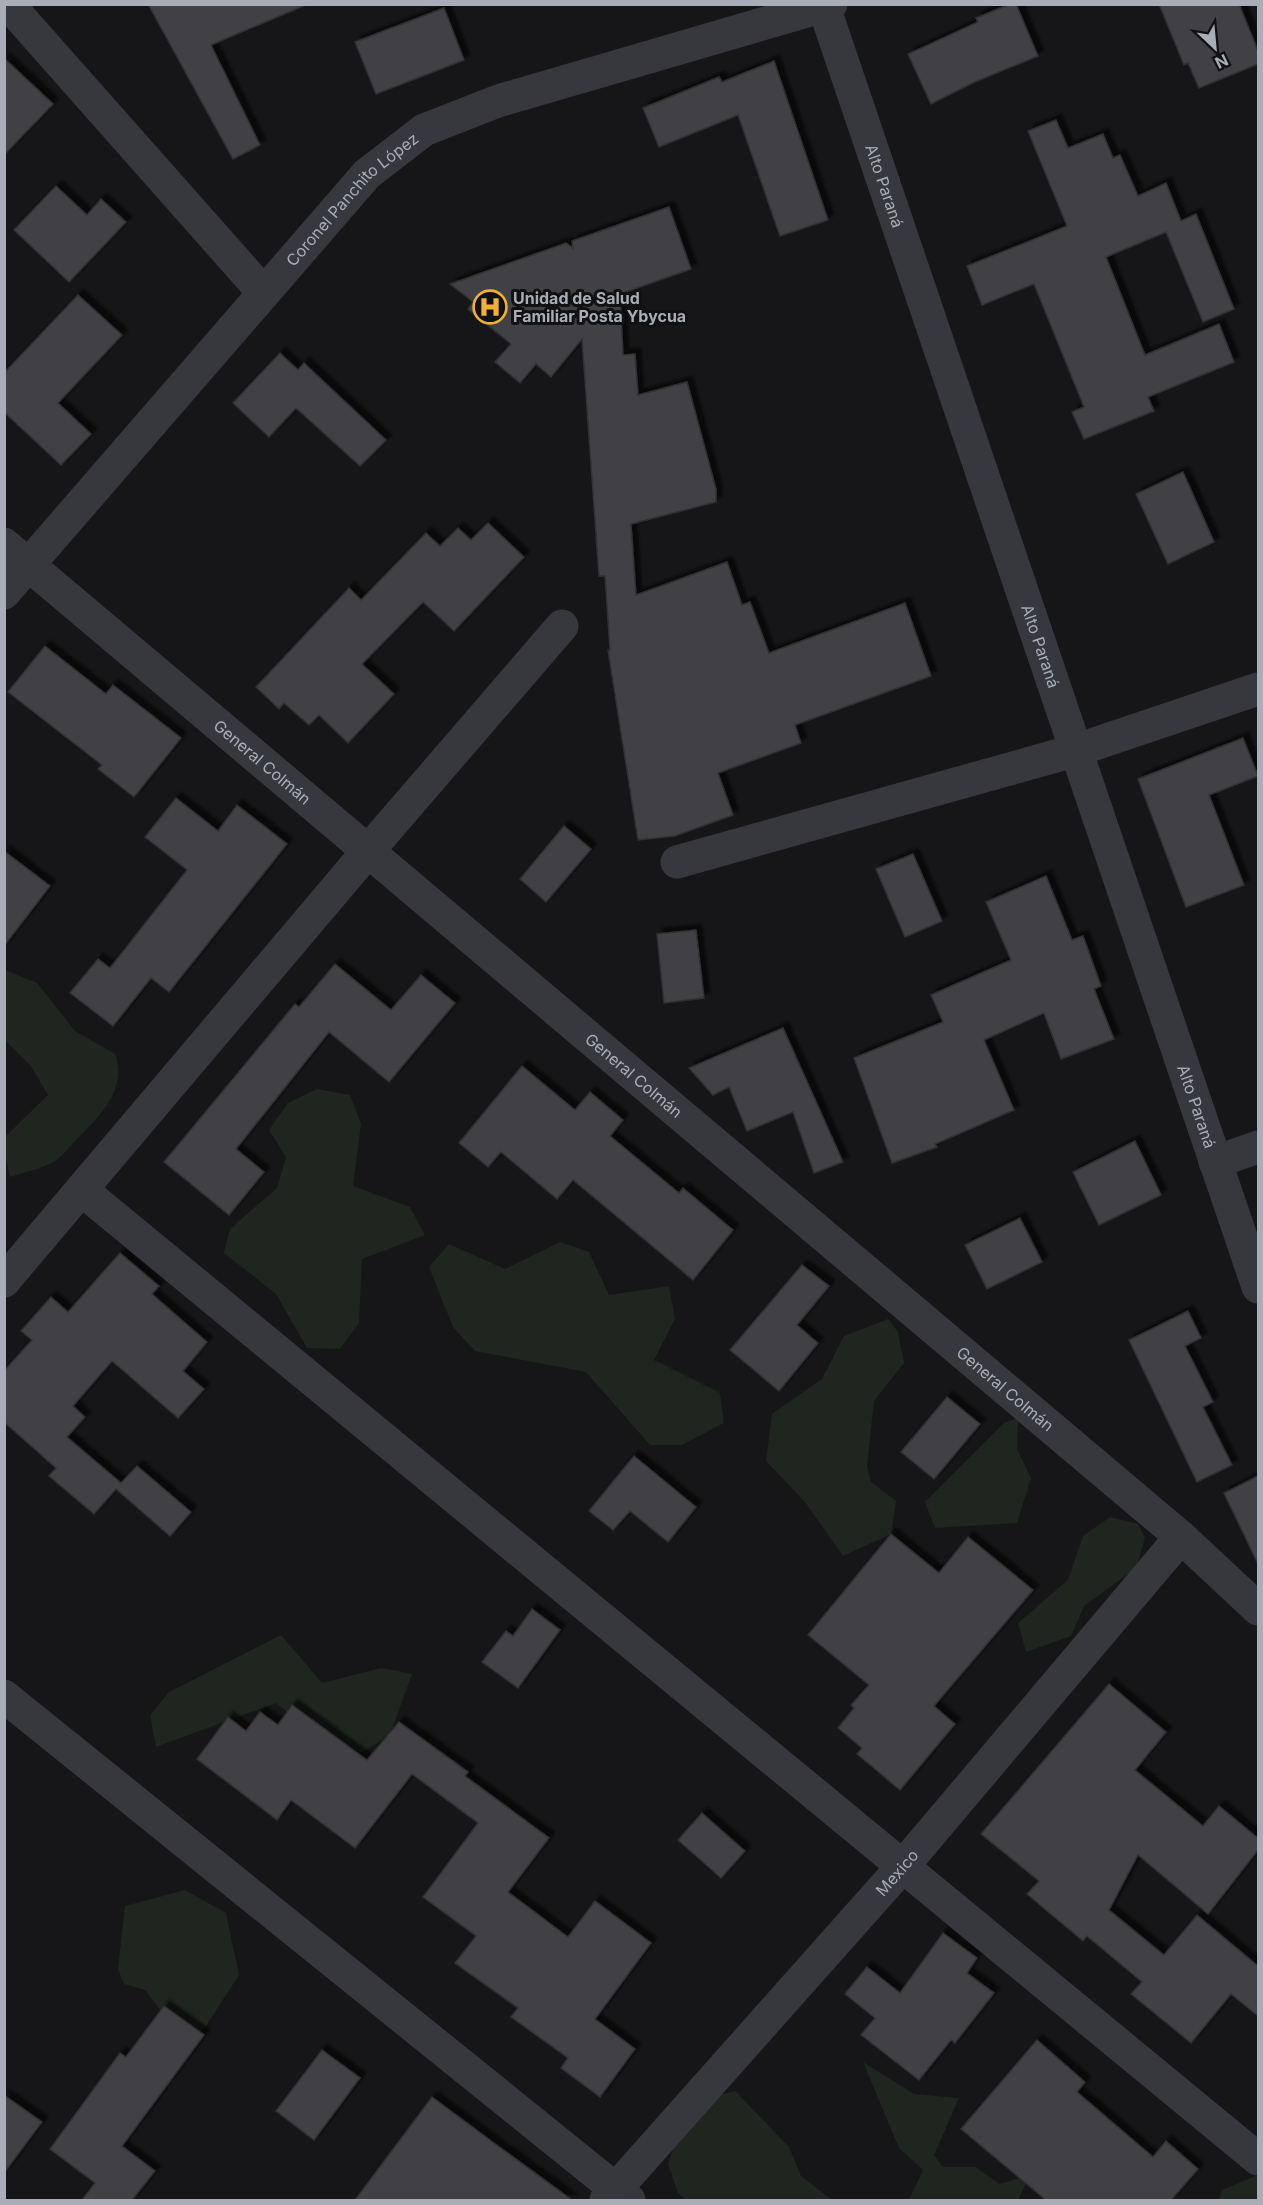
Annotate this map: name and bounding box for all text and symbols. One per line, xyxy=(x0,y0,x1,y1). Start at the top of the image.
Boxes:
north arrow xyxy=(1185,18,1245,78)
text: N xyxy=(1212,50,1231,73)
street label: Coronel Panchito López xyxy=(282,128,422,270)
street label: Alto Paraná xyxy=(861,141,908,230)
place label: Unidad de Salud Familiar Posta Ybycua xyxy=(513,288,686,326)
hospital icon: Unidad de Salud Familiar Posta Ybycua xyxy=(472,289,508,325)
street label: Alto Paraná xyxy=(1017,602,1064,690)
street label: General Colmán xyxy=(210,715,315,809)
street label: General Colmán xyxy=(581,1029,687,1122)
street label: Alto Paraná xyxy=(1173,1062,1220,1151)
street label: General Colmán xyxy=(953,1342,1058,1435)
street label: Mexico xyxy=(871,1845,923,1900)

